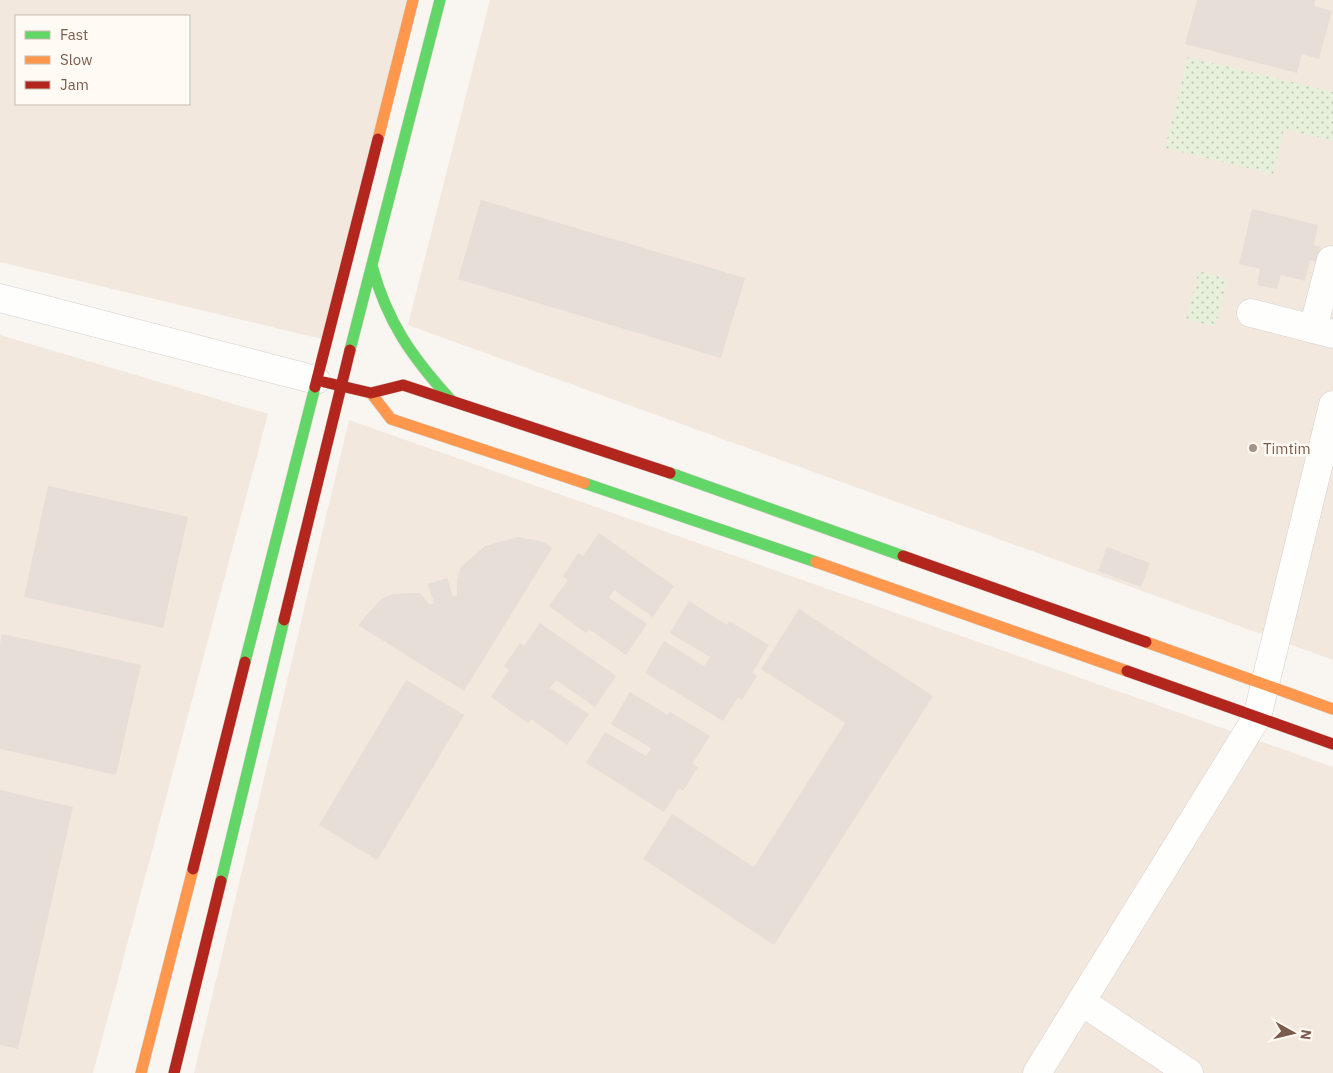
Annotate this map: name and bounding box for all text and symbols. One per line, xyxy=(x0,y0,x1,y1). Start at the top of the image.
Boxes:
legend xyxy=(15,15,190,105)
text: Fast xyxy=(60,25,88,44)
text: Slow xyxy=(60,50,93,69)
text: Jam xyxy=(60,75,89,94)
place label: Timtim xyxy=(1263,439,1311,458)
marker: Timtim xyxy=(1247,442,1259,454)
north arrow xyxy=(1268,1008,1318,1058)
text: N xyxy=(1296,1029,1315,1041)

